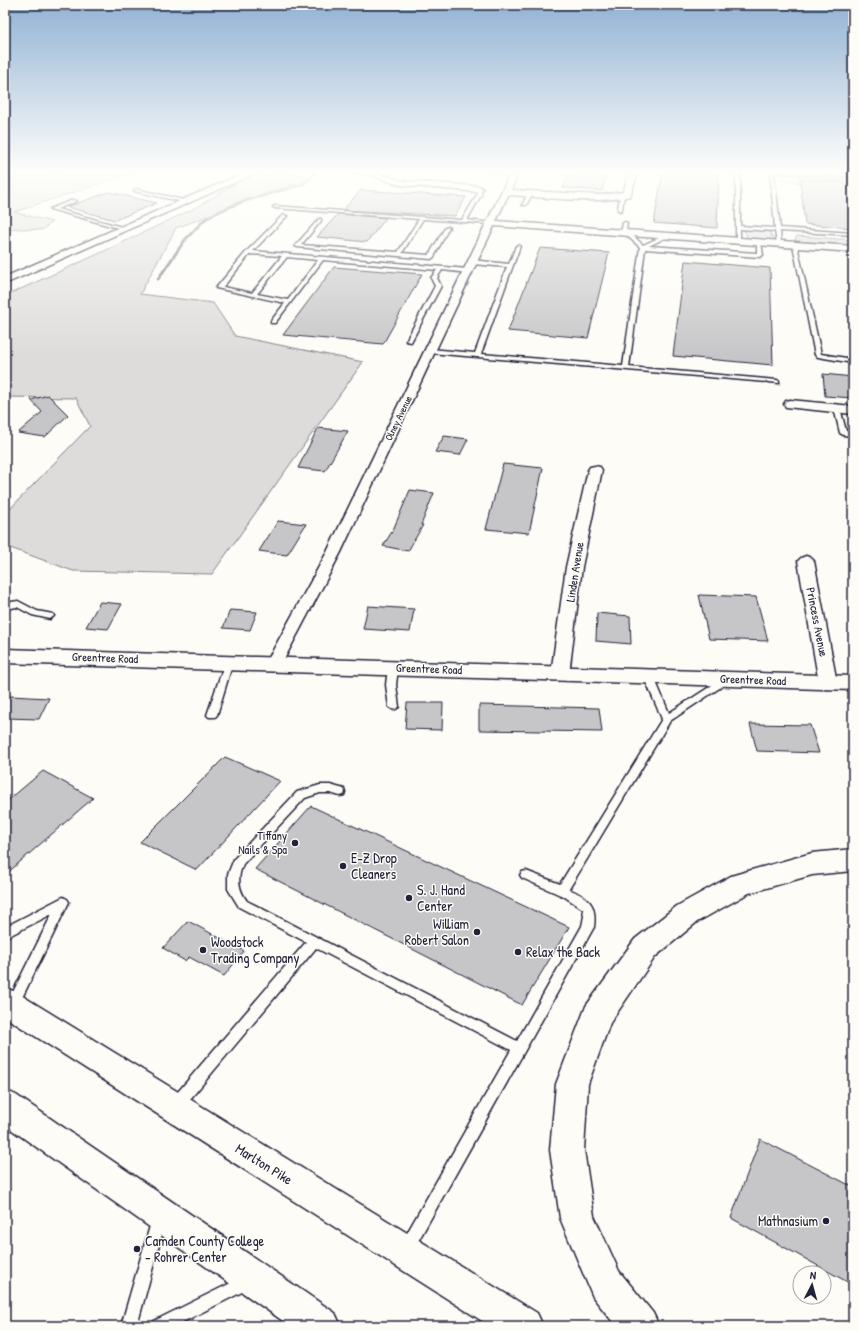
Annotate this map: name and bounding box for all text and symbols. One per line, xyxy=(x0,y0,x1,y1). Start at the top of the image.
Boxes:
street label: Olney Avenue xyxy=(382,394,415,443)
street label: Linden Avenue xyxy=(561,540,588,603)
street label: Princess Avenue xyxy=(802,586,833,658)
street label: Greentree Road xyxy=(72,648,139,667)
street label: Greentree Road xyxy=(396,659,463,678)
street label: Greentree Road xyxy=(720,670,787,689)
place label: Tiffany Nails & Spa xyxy=(238,827,287,858)
marker: Tiffany Nails & Spa xyxy=(290,838,300,848)
place label: E-Z Drop Cleaners xyxy=(351,848,397,883)
marker: E-Z Drop Cleaners xyxy=(338,861,348,871)
place label: S. J. Hand Center xyxy=(417,880,465,915)
marker: S. J. Hand Center xyxy=(404,893,414,903)
place label: William Robert Salon xyxy=(405,914,469,949)
marker: William Robert Salon xyxy=(472,927,482,937)
place label: Woodstock Trading Company xyxy=(211,932,299,968)
place label: Relax the Back xyxy=(526,942,600,961)
marker: Woodstock Trading Company xyxy=(198,945,208,955)
marker: Relax the Back xyxy=(513,947,523,957)
street label: Marlton Pike xyxy=(232,1139,297,1189)
place label: Mathnasium xyxy=(758,1211,818,1230)
marker: Mathnasium xyxy=(821,1216,831,1226)
place label: Camden County College - Rohrer Center xyxy=(145,1231,265,1266)
marker: Camden County College - Rohrer Center xyxy=(132,1244,142,1254)
north arrow xyxy=(792,1265,832,1305)
text: N xyxy=(809,1268,817,1282)

